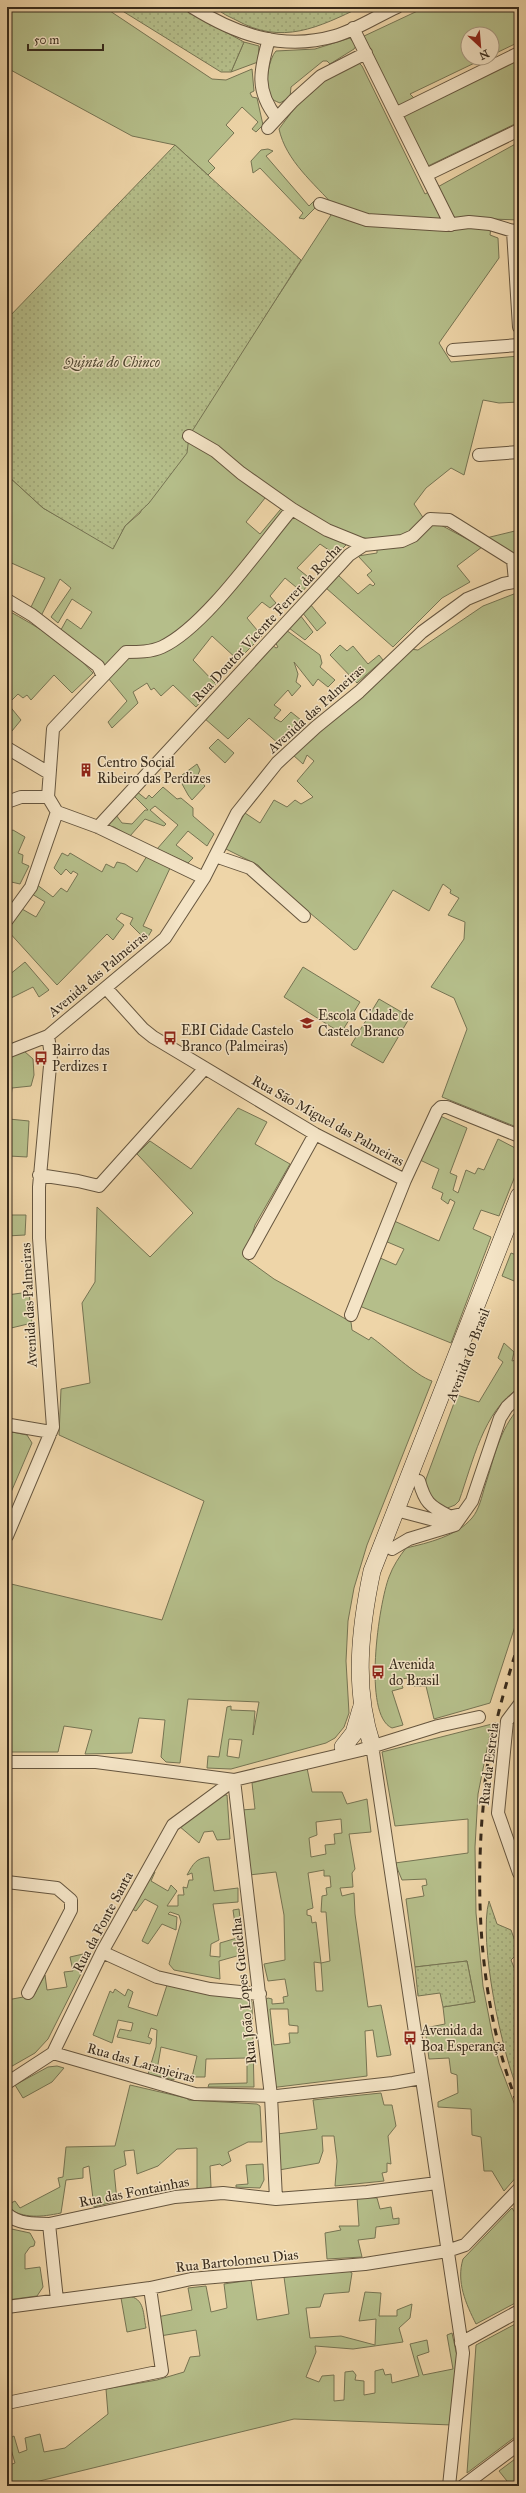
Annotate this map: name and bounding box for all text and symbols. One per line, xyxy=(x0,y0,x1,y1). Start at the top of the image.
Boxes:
scale bar xyxy=(28,26,103,52)
north arrow xyxy=(460,26,500,66)
text: 50 m xyxy=(34,33,59,47)
text: N xyxy=(477,47,491,63)
park label: Quinta do Chinco xyxy=(63,354,160,371)
street label: Rua Doutor Vicente Ferrer da Rocha xyxy=(189,540,345,706)
street label: Avenida das Palmeiras xyxy=(263,661,368,758)
place label: Centro Social Ribeiro das Perdizes xyxy=(97,754,211,787)
building icon: Centro Social Ribeiro das Perdizes xyxy=(78,762,94,778)
street label: Avenida das Palmeiras xyxy=(44,927,151,1021)
place label: Escola Cidade de Castelo Branco xyxy=(318,1007,414,1040)
school or university icon: Escola Cidade de Castelo Branco xyxy=(299,1015,315,1031)
place label: EBI Cidade Castelo Branco (Palmeiras) xyxy=(181,1022,294,1056)
bus stop icon: EBI Cidade Castelo Branco (Palmeiras) xyxy=(162,1030,178,1046)
place label: Bairro das Perdizes 1 xyxy=(52,1042,110,1075)
bus stop icon: Bairro das Perdizes 1 xyxy=(33,1050,49,1066)
street label: Rua São Miguel das Palmeiras xyxy=(249,1072,407,1170)
street label: Avenida das Palmeiras xyxy=(17,1242,41,1369)
street label: Avenida do Brasil xyxy=(442,1306,494,1405)
place label: Avenida do Brasil xyxy=(388,1656,440,1689)
bus stop icon: Avenida do Brasil xyxy=(370,1664,386,1680)
street label: Rua da Estrela xyxy=(476,1722,502,1806)
street label: Rua da Fonte Santa xyxy=(69,1869,137,1975)
street label: Rua João Lopes Guedelha xyxy=(228,1917,261,2065)
place label: Avenida da Boa Esperança xyxy=(420,2022,505,2055)
bus stop icon: Avenida da Boa Esperança xyxy=(402,2030,418,2046)
street label: Rua das Laranjeiras xyxy=(85,2039,197,2087)
street label: Rua das Fontainhas xyxy=(78,2173,190,2211)
street label: Rua Bartolomeu Dias xyxy=(175,2246,299,2276)

